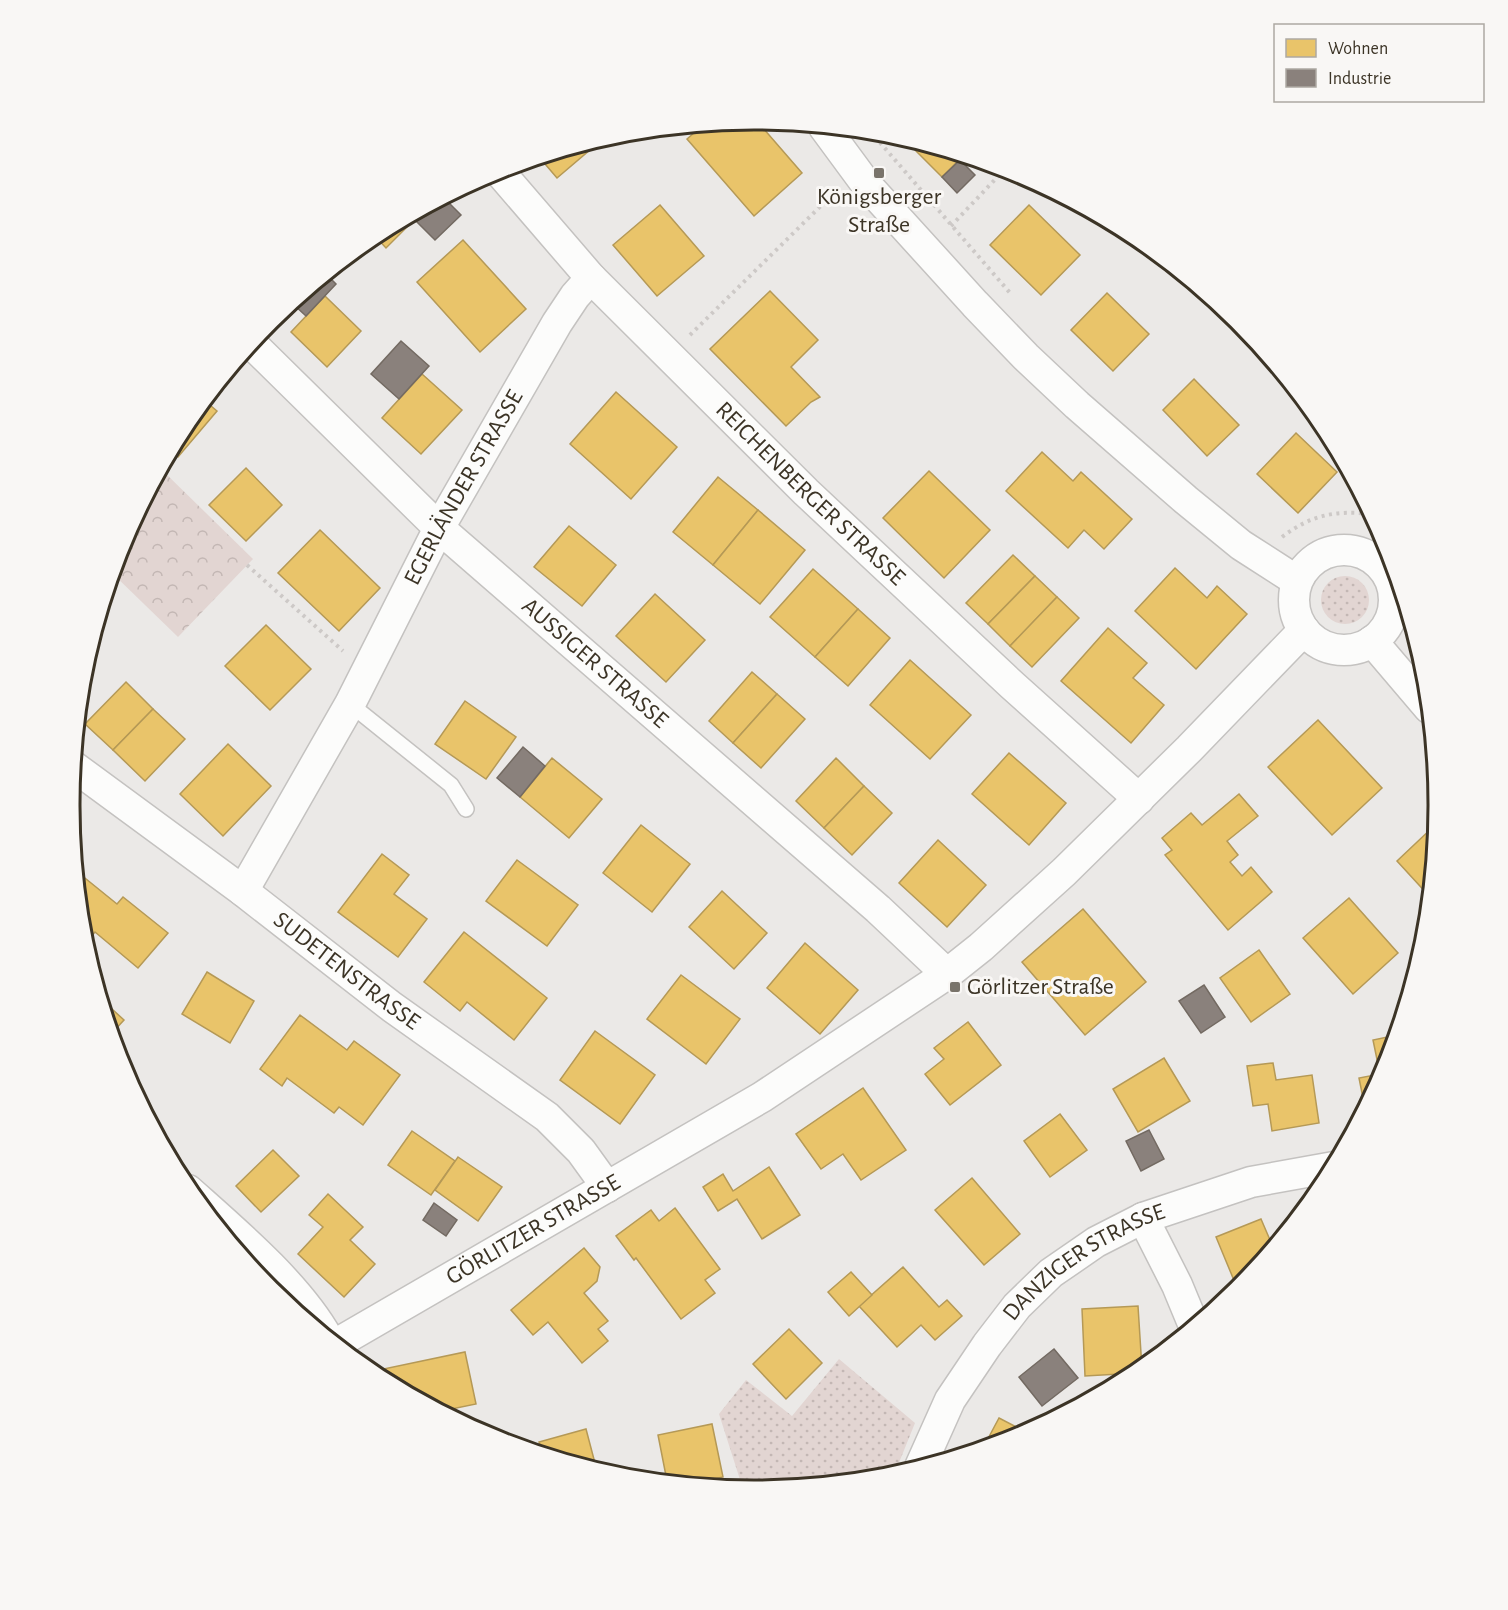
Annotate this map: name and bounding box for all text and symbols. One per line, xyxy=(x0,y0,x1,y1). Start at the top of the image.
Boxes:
legend xyxy=(1274,24,1484,102)
text: Wohnen xyxy=(1328,40,1388,58)
text: Industrie xyxy=(1328,70,1391,88)
marker: Königsberger Straße xyxy=(872,166,886,180)
place label: Königsberger Straße xyxy=(817,185,942,237)
street label: EGERLÄNDER STRASSE xyxy=(400,386,528,589)
street label: REICHENBERGER STRASSE xyxy=(711,397,910,590)
street label: AUSSIGER STRASSE xyxy=(517,594,673,733)
street label: SUDETENSTRASSE xyxy=(269,908,424,1035)
place label: Görlitzer Straße xyxy=(967,975,1114,999)
marker: Görlitzer Straße xyxy=(948,980,962,994)
street label: GÖRLITZER STRASSE xyxy=(442,1170,625,1289)
street label: DANZIGER STRASSE xyxy=(999,1199,1168,1325)

